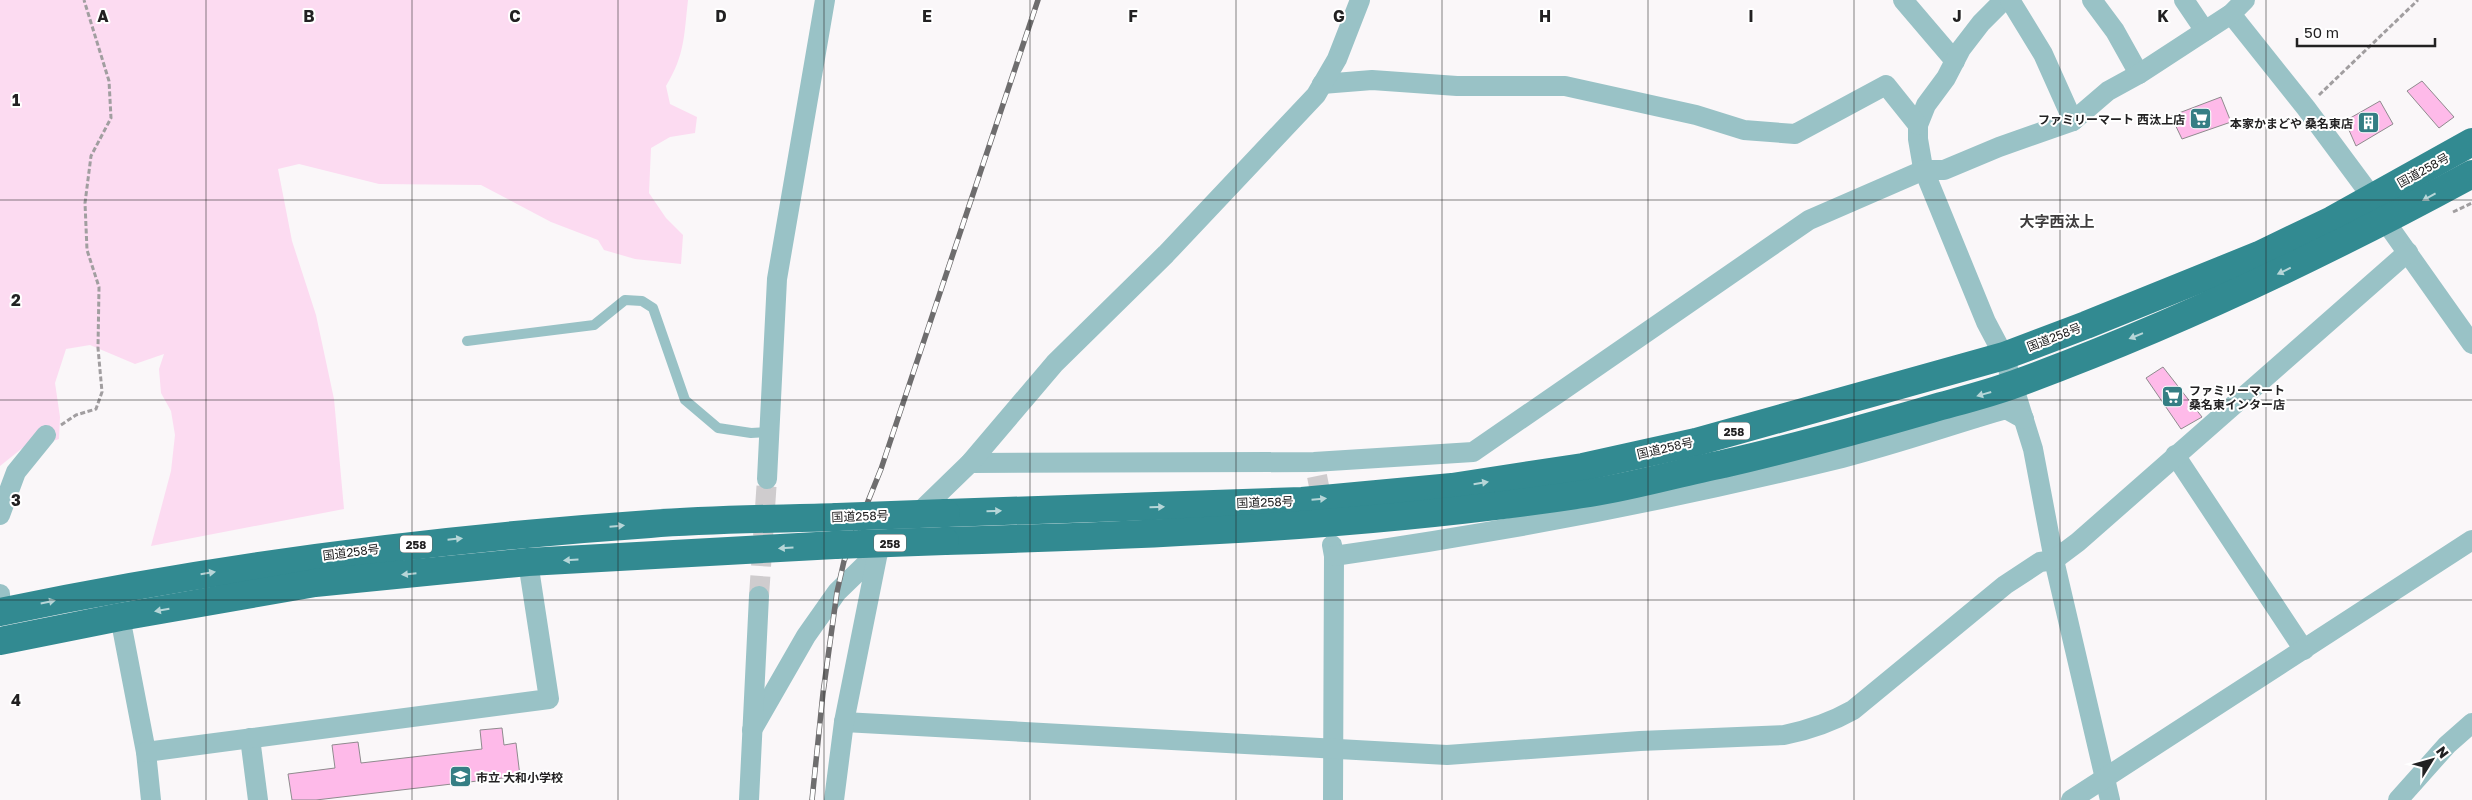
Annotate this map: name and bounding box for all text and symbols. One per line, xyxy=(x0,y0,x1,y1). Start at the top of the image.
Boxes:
text: A xyxy=(97,6,109,26)
text: B xyxy=(303,6,315,26)
text: C xyxy=(509,6,521,26)
text: D xyxy=(715,6,727,26)
text: E xyxy=(922,6,932,26)
text: F xyxy=(1128,6,1138,26)
text: G xyxy=(1333,6,1345,26)
text: H xyxy=(1539,6,1551,26)
text: I xyxy=(1748,6,1754,26)
text: J xyxy=(1952,6,1962,26)
text: K xyxy=(2157,6,2169,26)
scale bar xyxy=(2297,15,2434,47)
text: 50 m xyxy=(2304,23,2339,41)
text: 1 xyxy=(12,90,20,110)
supermarket icon: ファミリーマート 西汰上店 xyxy=(2189,107,2213,131)
building icon: 本家かまどや 桑名東店 xyxy=(2357,111,2381,135)
place label: ファミリーマート 西汰上店 xyxy=(2038,112,2185,127)
place label: 本家かまどや 桑名東店 xyxy=(2230,116,2353,131)
street label: 国道258号 xyxy=(2394,150,2452,190)
one-way arrow xyxy=(2423,193,2436,202)
district label: 大字西汰上 xyxy=(2019,212,2095,230)
one-way arrow xyxy=(2277,267,2292,275)
text: 2 xyxy=(11,290,21,310)
street label: 国道258号 xyxy=(2025,320,2083,354)
one-way arrow xyxy=(2129,333,2143,341)
place label: ファミリーマート 桑名東インター店 xyxy=(2189,383,2285,412)
supermarket icon: ファミリーマート 桑名東インター店 xyxy=(2161,385,2185,409)
one-way arrow xyxy=(1976,390,1991,398)
road number: 258 xyxy=(1718,422,1750,440)
street label: 国道258号 xyxy=(1635,434,1695,462)
one-way arrow xyxy=(1473,478,1489,486)
text: 3 xyxy=(11,490,21,510)
street label: 国道258号 xyxy=(1236,494,1294,510)
one-way arrow xyxy=(1311,495,1327,503)
one-way arrow xyxy=(1149,502,1165,510)
one-way arrow xyxy=(987,507,1003,515)
street label: 国道258号 xyxy=(831,508,889,524)
one-way arrow xyxy=(609,522,625,530)
road number: 258 xyxy=(874,534,906,552)
one-way arrow xyxy=(447,535,463,543)
road number: 258 xyxy=(400,536,432,552)
street label: 国道258号 xyxy=(322,541,380,563)
one-way arrow xyxy=(778,544,794,552)
one-way arrow xyxy=(563,556,579,564)
one-way arrow xyxy=(200,569,216,577)
one-way arrow xyxy=(401,570,417,578)
one-way arrow xyxy=(40,598,55,606)
one-way arrow xyxy=(154,606,170,614)
text: 4 xyxy=(11,690,21,710)
north arrow xyxy=(2407,735,2457,785)
text: N xyxy=(2433,743,2453,761)
school or university icon: 市立 大和小学校 xyxy=(448,765,472,789)
place label: 市立 大和小学校 xyxy=(476,770,563,785)

